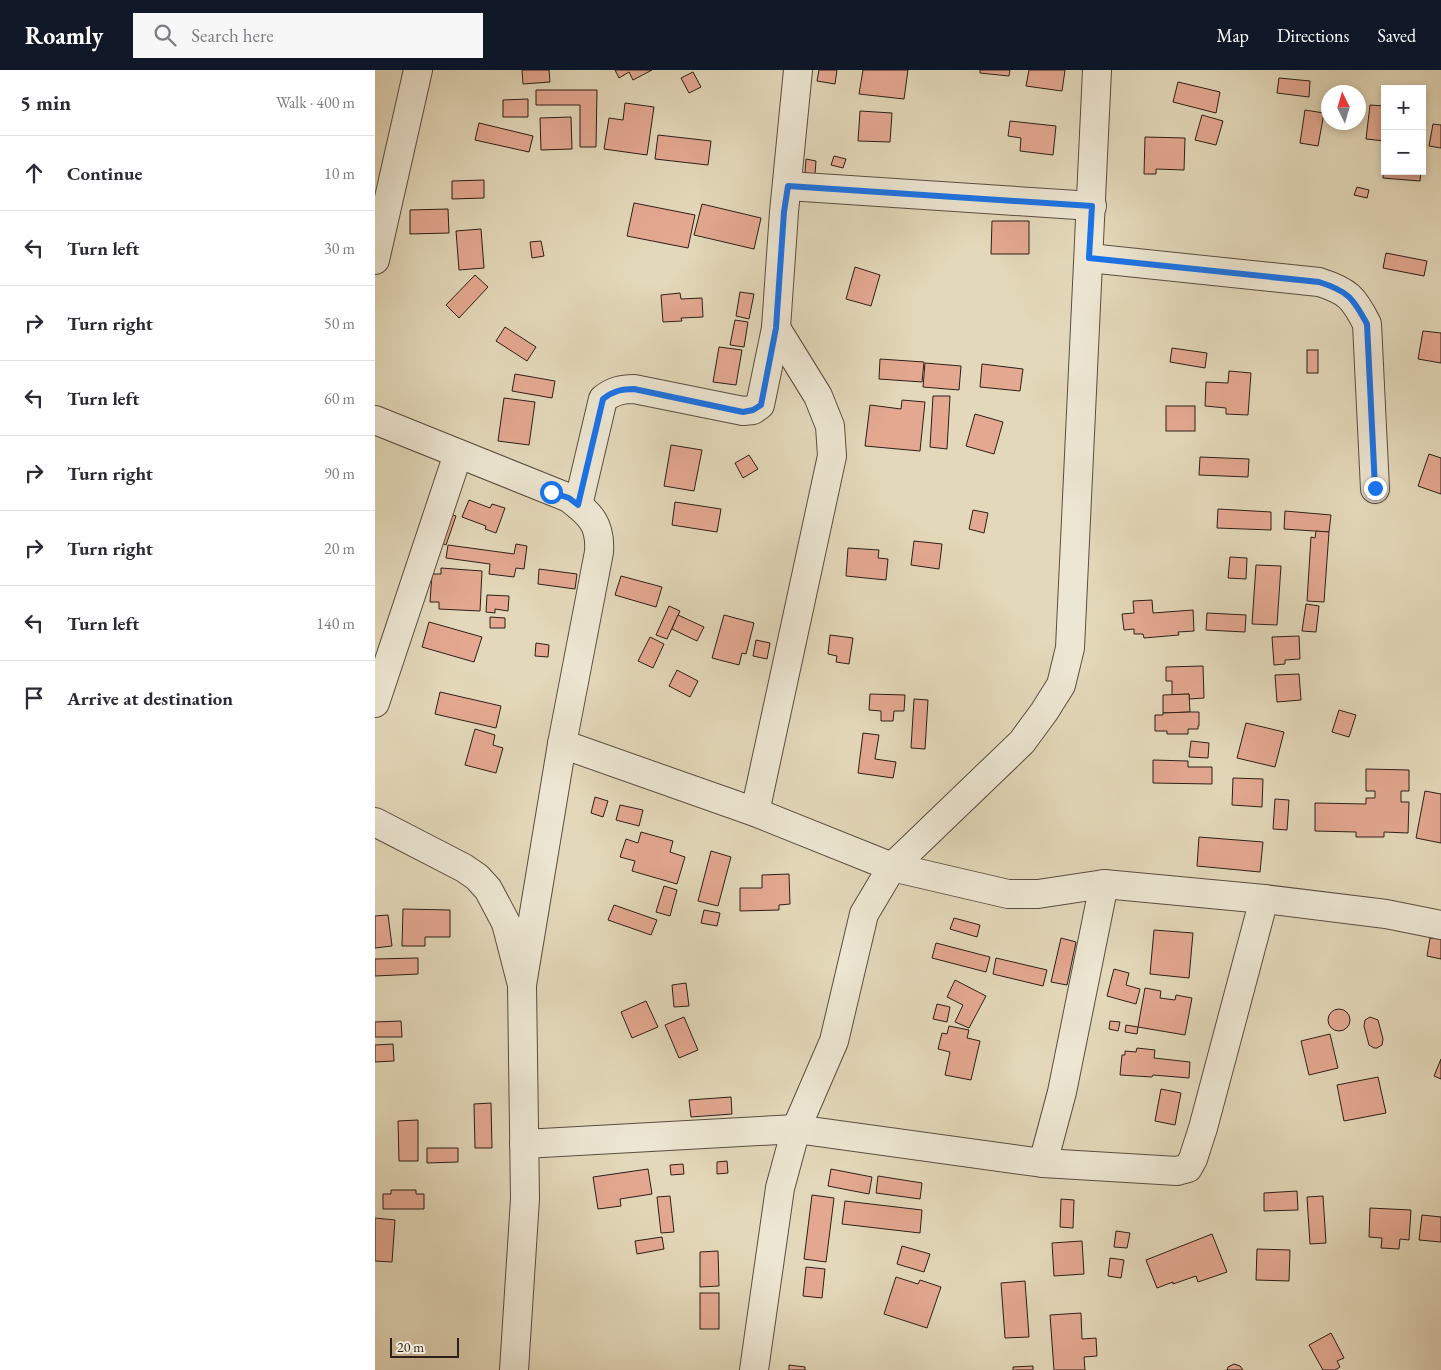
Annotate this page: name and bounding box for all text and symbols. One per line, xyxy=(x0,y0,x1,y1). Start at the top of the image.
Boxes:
search box xyxy=(133,13,483,58)
text: Roamly xyxy=(25,20,103,51)
icon: search xyxy=(151,21,179,49)
text: Search here xyxy=(191,23,274,48)
text: Map xyxy=(1217,24,1249,47)
text: Directions xyxy=(1277,24,1349,47)
text: Saved xyxy=(1377,24,1416,47)
north arrow xyxy=(1321,85,1366,130)
map controls xyxy=(1381,85,1426,175)
button: + xyxy=(1381,85,1426,130)
text: 5 min xyxy=(20,89,71,116)
text: Walk · 400 m xyxy=(276,92,355,113)
button: − xyxy=(1381,130,1426,175)
icon: ahead xyxy=(20,159,48,187)
text: Continue xyxy=(67,161,142,186)
text: 10 m xyxy=(324,163,355,184)
icon: left xyxy=(20,234,48,262)
text: Turn left xyxy=(67,236,139,261)
text: 30 m xyxy=(324,238,355,259)
icon: right xyxy=(20,309,48,337)
text: Turn right xyxy=(67,311,153,336)
text: 50 m xyxy=(324,313,355,334)
icon: left xyxy=(20,384,48,412)
text: Turn left xyxy=(67,386,139,411)
text: 60 m xyxy=(324,388,355,409)
icon: right xyxy=(20,459,48,487)
text: Turn right xyxy=(67,461,153,486)
text: 90 m xyxy=(324,463,355,484)
route end xyxy=(1364,477,1387,500)
route start xyxy=(540,481,563,504)
icon: right xyxy=(20,534,48,562)
text: Turn right xyxy=(67,536,153,561)
text: 20 m xyxy=(324,538,355,559)
icon: left xyxy=(20,609,48,637)
text: Turn left xyxy=(67,611,139,636)
text: 140 m xyxy=(316,613,355,634)
icon: arrive xyxy=(20,684,48,712)
text: Arrive at destination xyxy=(67,686,233,711)
scale bar xyxy=(390,1335,459,1358)
text: 20 m xyxy=(397,1338,424,1356)

